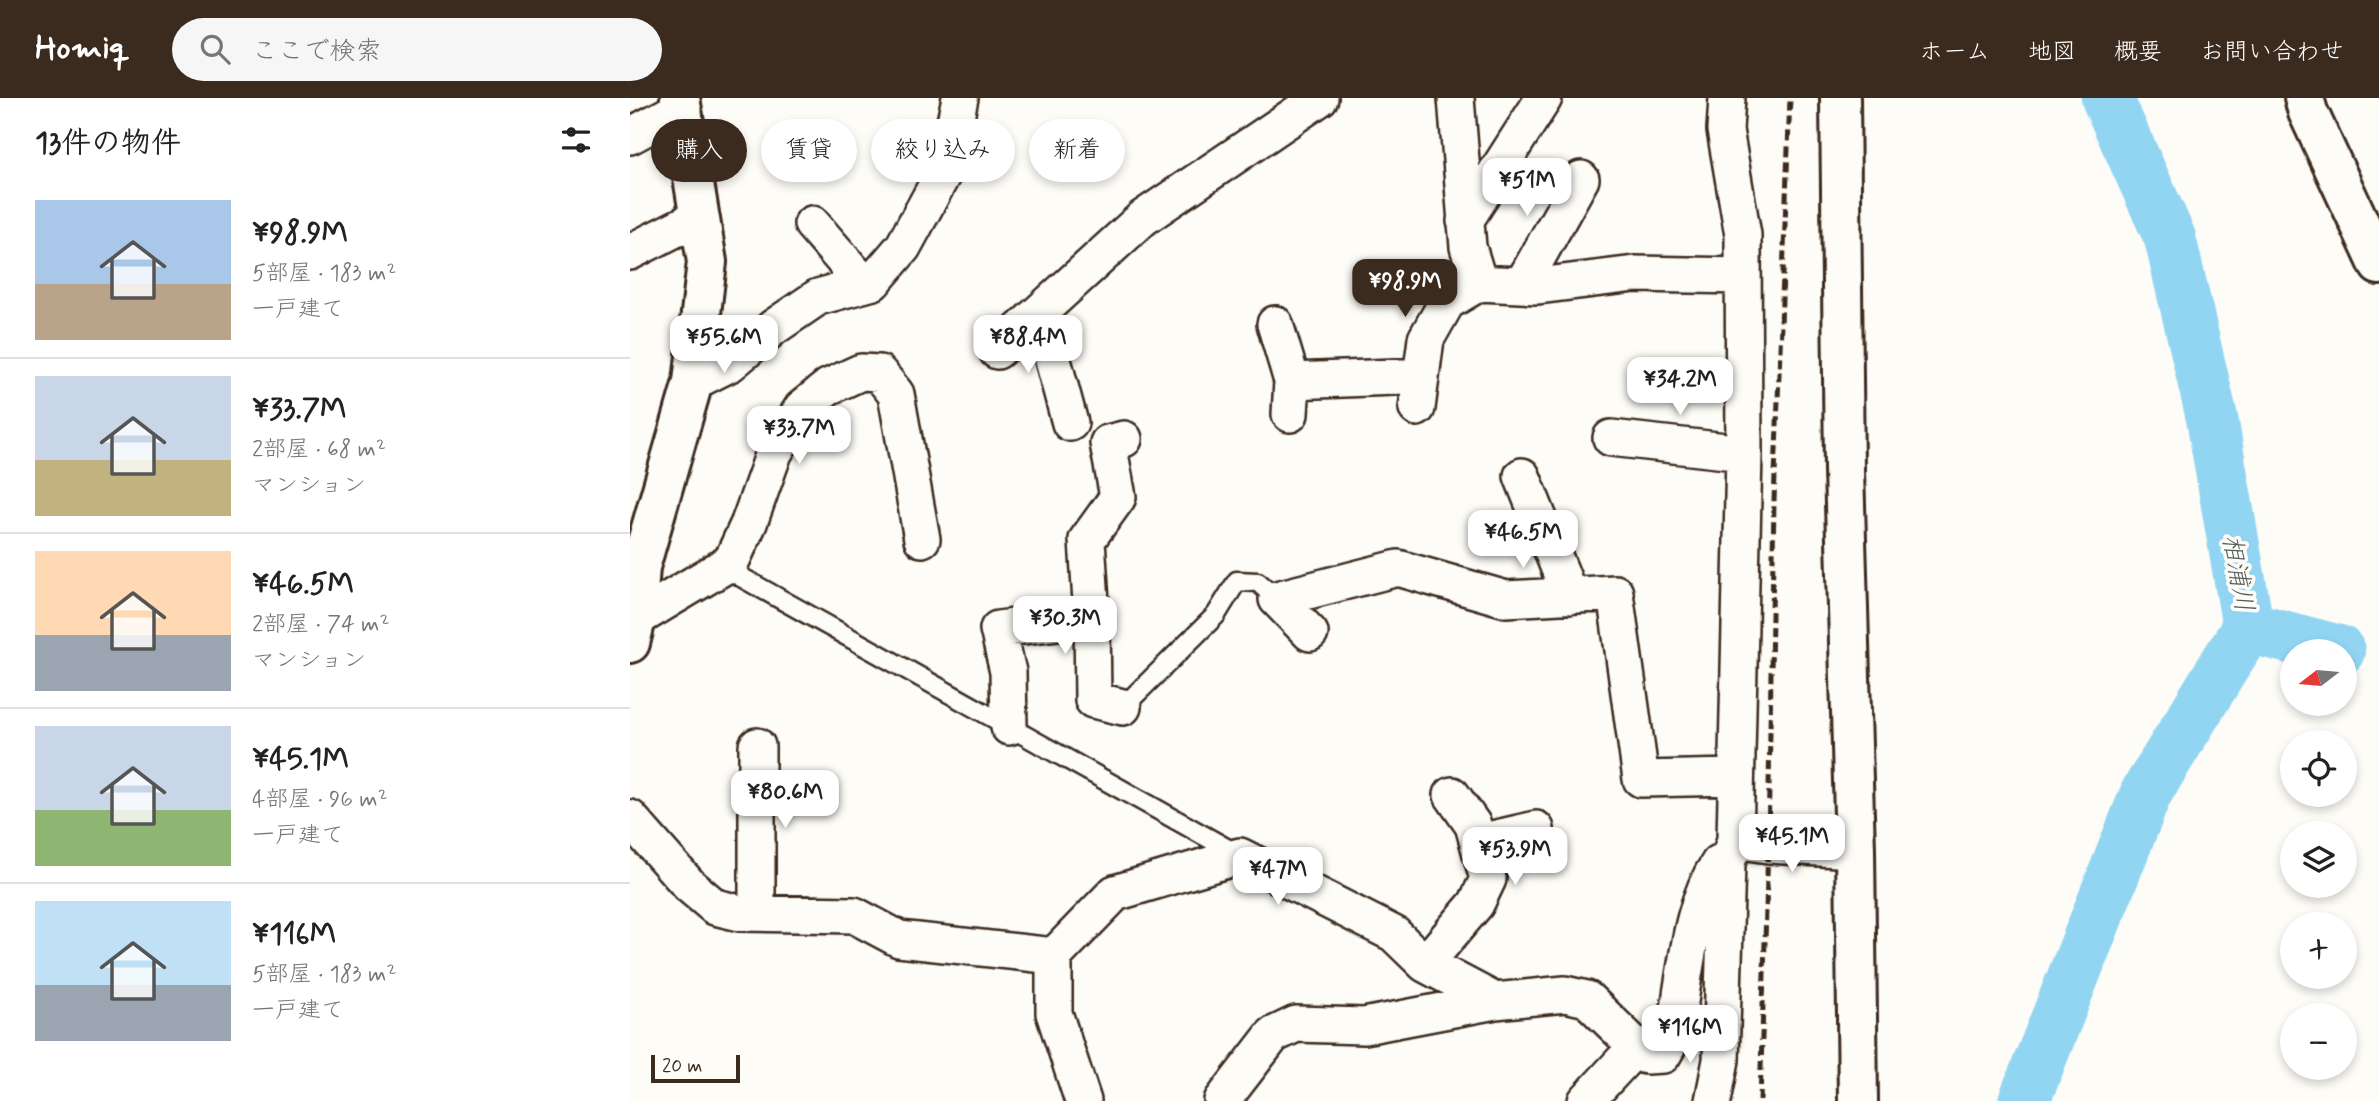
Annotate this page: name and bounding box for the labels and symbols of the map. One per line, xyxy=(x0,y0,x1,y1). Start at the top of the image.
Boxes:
pin: ¥51M xyxy=(1486,158,1568,218)
pin: ¥98.9M xyxy=(1348,260,1462,319)
pin: ¥55.6M xyxy=(667,316,781,375)
pin: ¥88.4M xyxy=(971,316,1085,375)
pin: ¥34.2M xyxy=(1623,358,1737,417)
pin: ¥33.7M xyxy=(742,406,856,466)
pin: ¥46.5M xyxy=(1466,510,1580,570)
water label: 相浦川 xyxy=(2214,532,2261,615)
pin: ¥30.3M xyxy=(1008,596,1122,656)
north arrow xyxy=(2280,639,2357,716)
pin: ¥80.6M xyxy=(728,770,842,830)
pin: ¥45.1M xyxy=(1735,814,1849,874)
pin: ¥53.9M xyxy=(1458,828,1572,887)
pin: ¥47M xyxy=(1237,848,1319,907)
pin: ¥116M xyxy=(1641,1006,1739,1065)
scale bar xyxy=(651,1052,740,1084)

